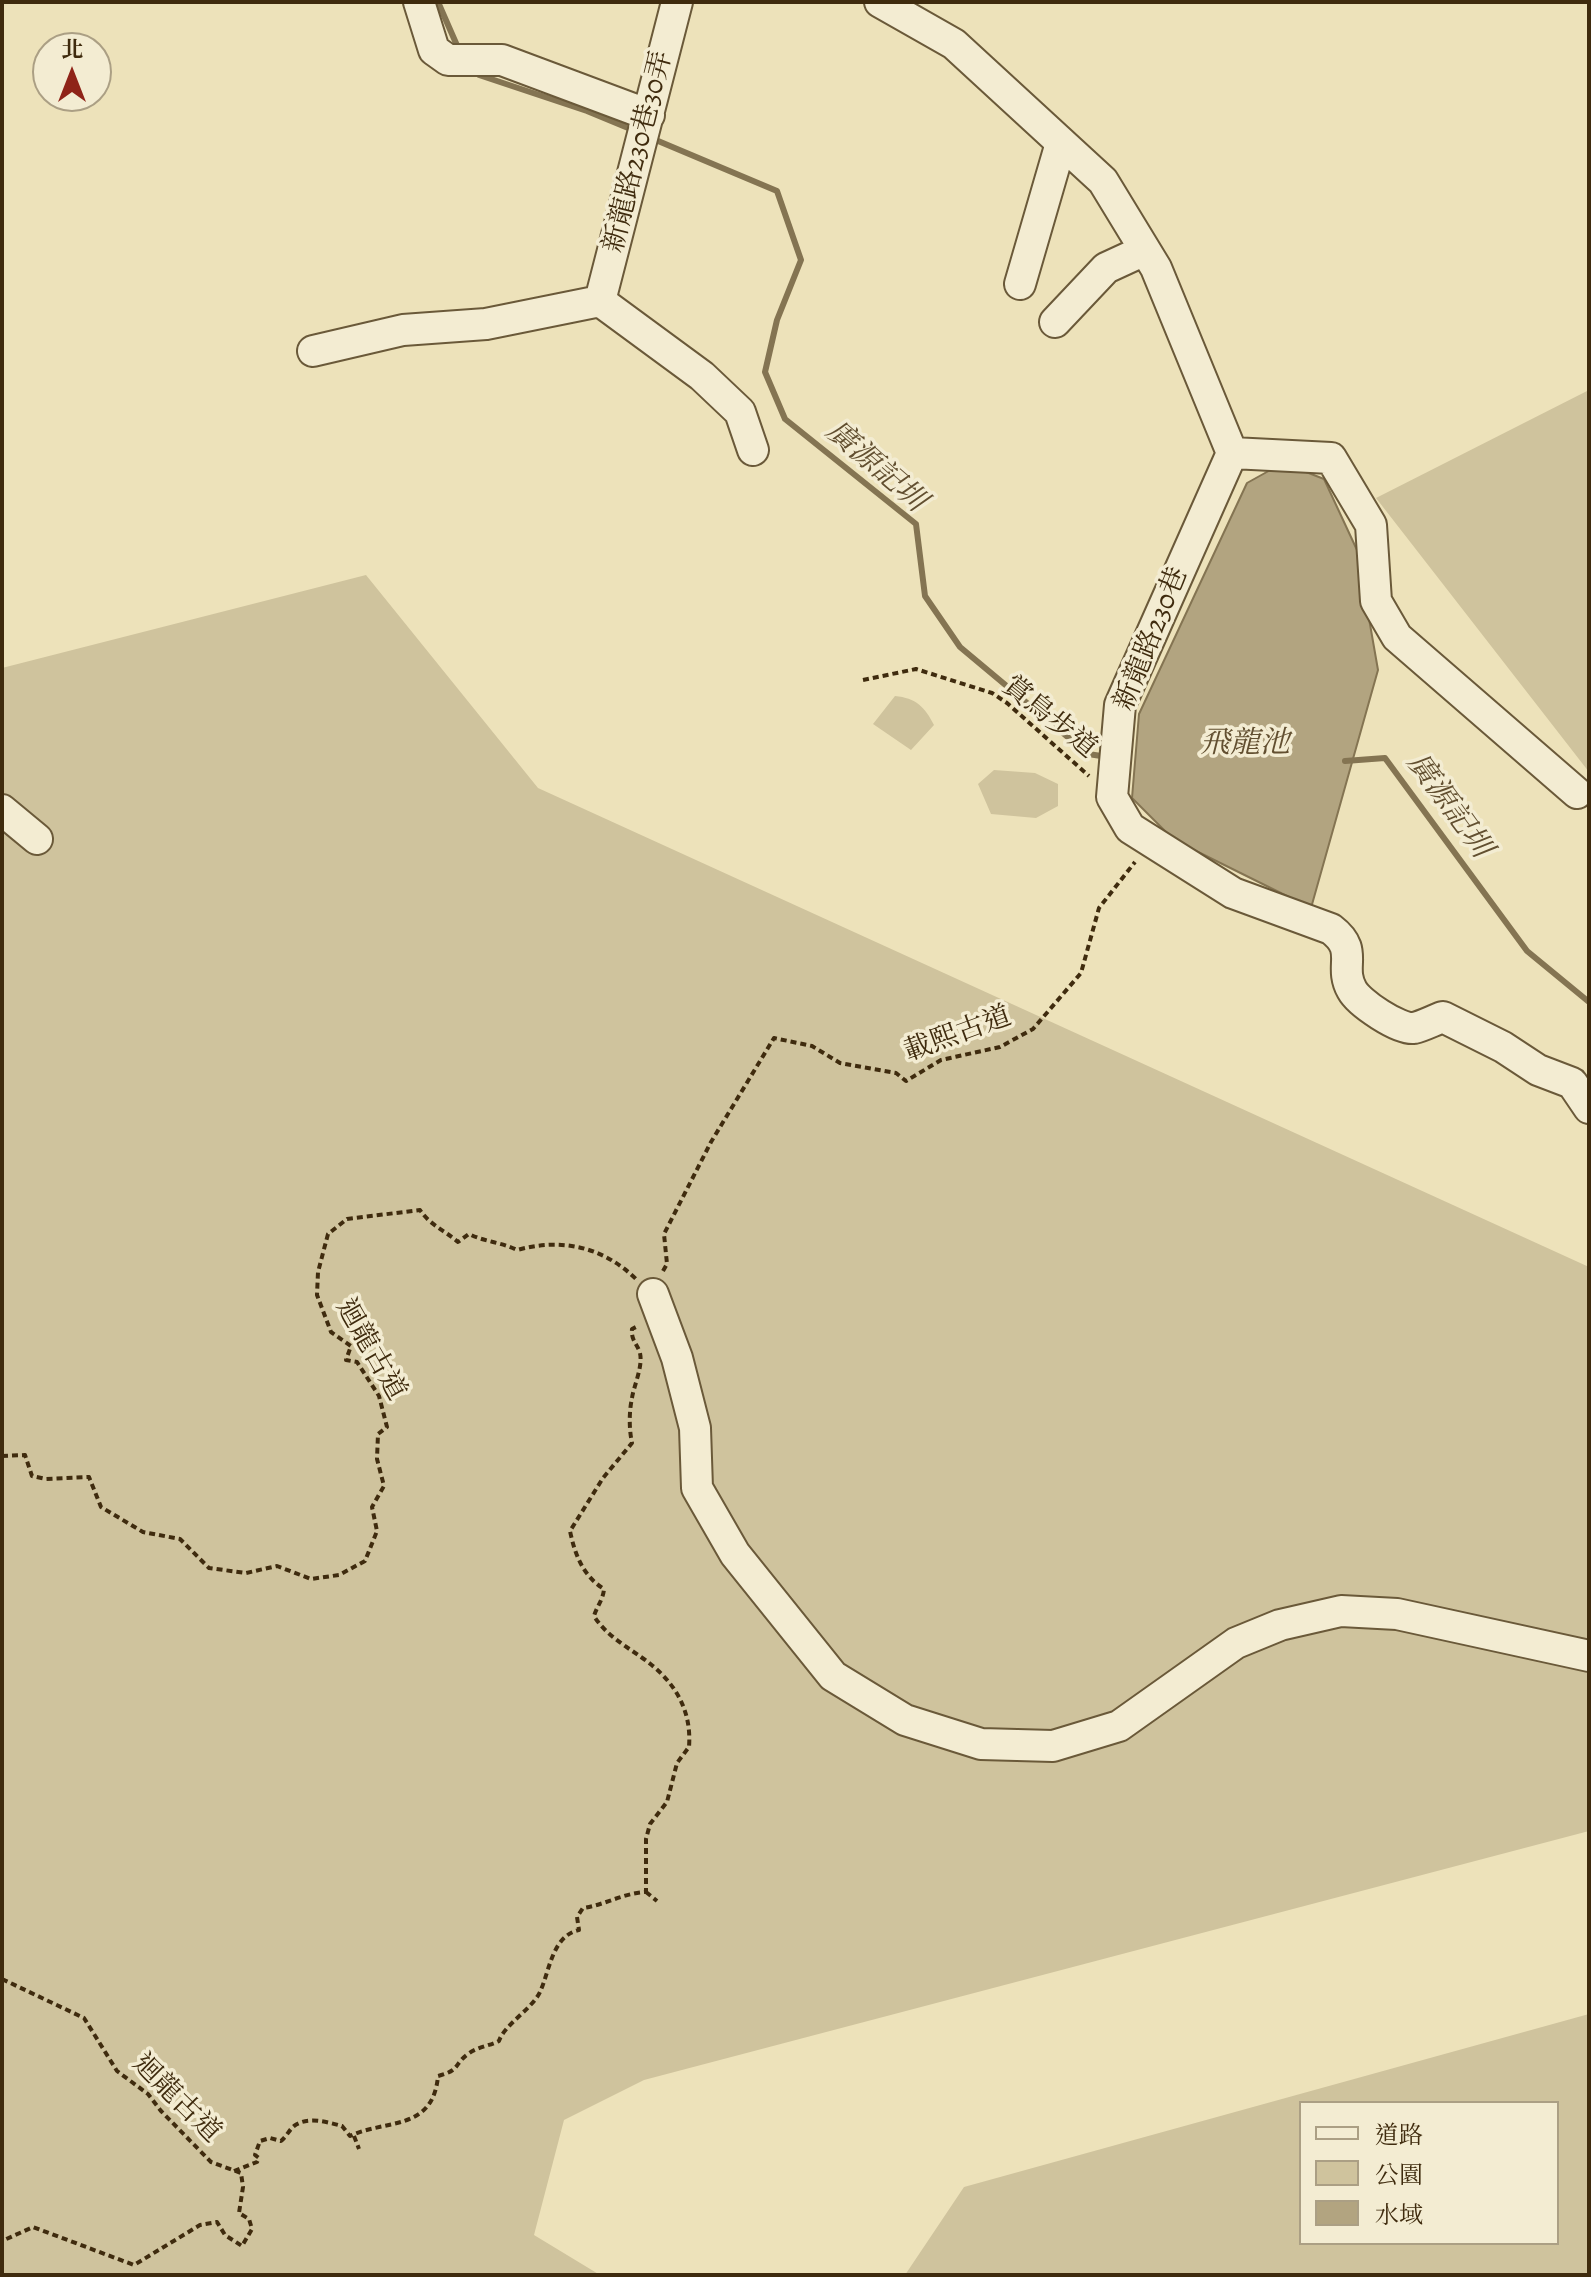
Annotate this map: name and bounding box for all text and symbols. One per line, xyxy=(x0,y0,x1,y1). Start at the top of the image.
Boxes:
north arrow xyxy=(32,32,112,112)
text: 北 xyxy=(61,35,83,65)
street label: 新龍路230巷30弄 xyxy=(598,48,680,256)
water label: 廣源記圳 xyxy=(818,414,932,520)
street label: 新龍路230巷 xyxy=(1108,562,1196,716)
street label: 賞鳥步道 xyxy=(995,670,1103,766)
water label: 飛龍池 xyxy=(1200,727,1290,763)
water label: 廣源記圳 xyxy=(1398,747,1498,865)
street label: 載熙古道 xyxy=(900,1000,1016,1070)
street label: 迴龍古道 xyxy=(327,1293,413,1407)
street label: 迴龍古道 xyxy=(125,2048,227,2150)
legend xyxy=(1299,2101,1559,2245)
text: 道路 xyxy=(1375,2119,1423,2151)
text: 公園 xyxy=(1375,2159,1423,2191)
text: 水域 xyxy=(1375,2199,1423,2231)

